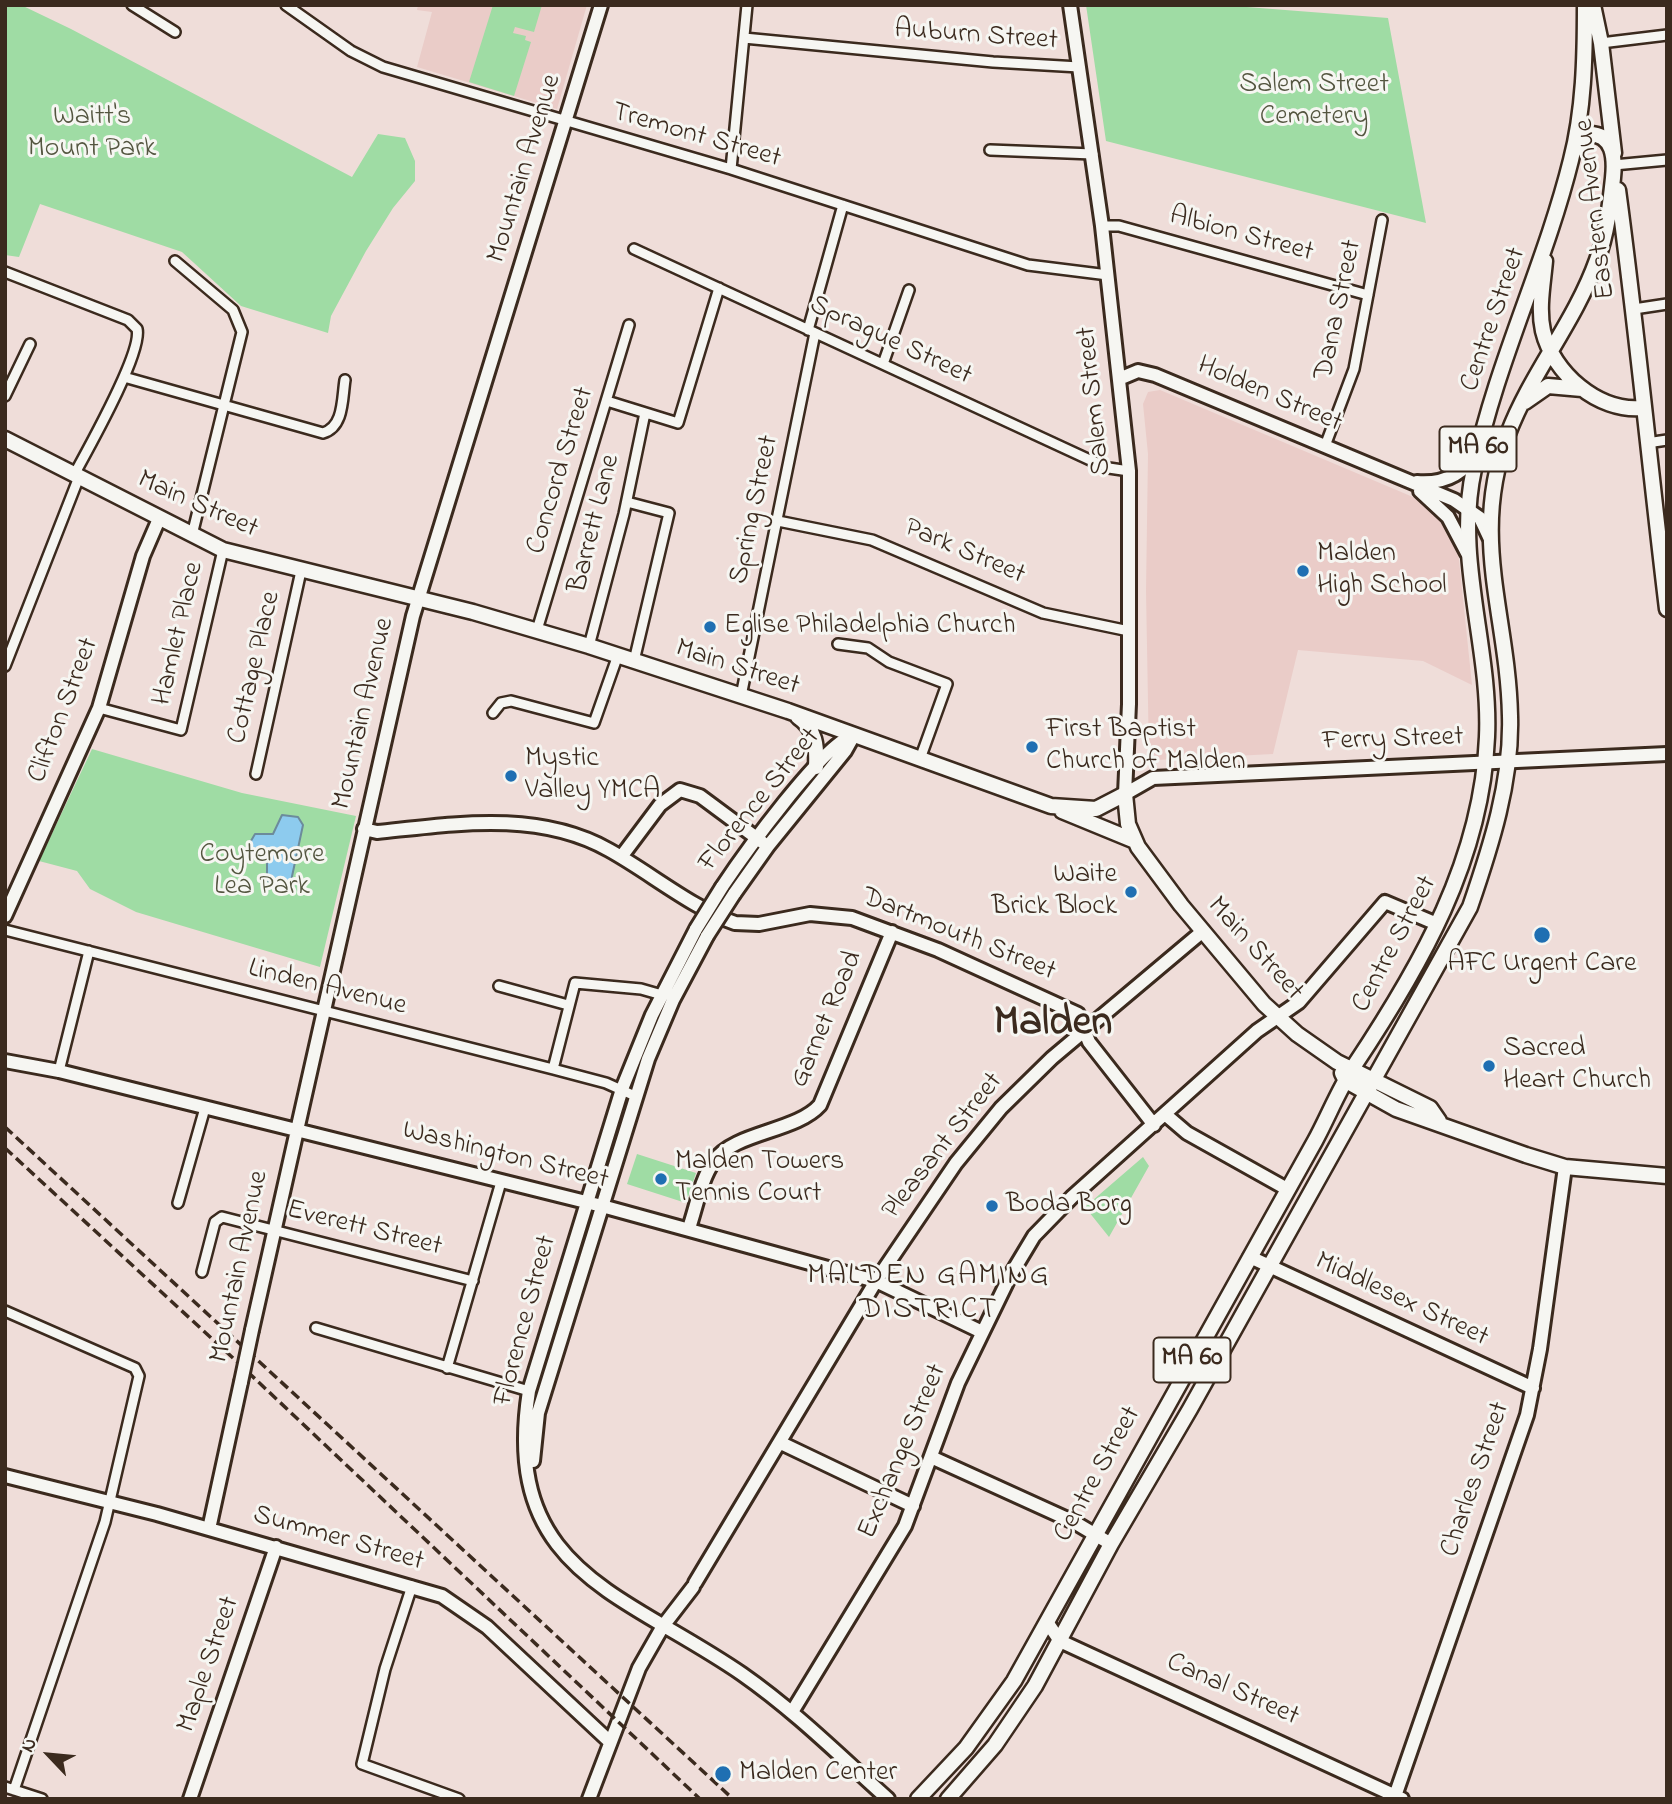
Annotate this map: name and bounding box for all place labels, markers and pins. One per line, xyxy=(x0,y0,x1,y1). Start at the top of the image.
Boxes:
place label: Malden High School xyxy=(1317,538,1447,604)
marker: Malden High School xyxy=(1295,563,1311,579)
place label: Eglise Philadelphia Church xyxy=(724,610,1016,644)
marker: Eglise Philadelphia Church xyxy=(702,619,718,635)
place label: First Baptist Church of Malden xyxy=(1046,714,1245,780)
marker: First Baptist Church of Malden xyxy=(1024,739,1040,755)
place label: Mystic Valley YMCA xyxy=(525,743,660,809)
marker: Mystic Valley YMCA xyxy=(503,768,519,784)
place label: Waite Brick Block xyxy=(992,859,1117,925)
marker: Waite Brick Block xyxy=(1123,884,1139,900)
marker: AFC Urgent Care xyxy=(1532,925,1552,945)
place label: AFC Urgent Care xyxy=(1448,948,1636,982)
place label: Sacred Heart Church xyxy=(1503,1033,1651,1099)
marker: Sacred Heart Church xyxy=(1481,1058,1497,1074)
place label: Malden Towers Tennis Court xyxy=(675,1146,844,1212)
marker: Malden Towers Tennis Court xyxy=(653,1171,669,1187)
place label: Boda Borg xyxy=(1006,1189,1132,1223)
marker: Boda Borg xyxy=(984,1198,1000,1214)
place label: Malden Center xyxy=(739,1757,897,1791)
marker: Malden Center xyxy=(713,1764,733,1784)

